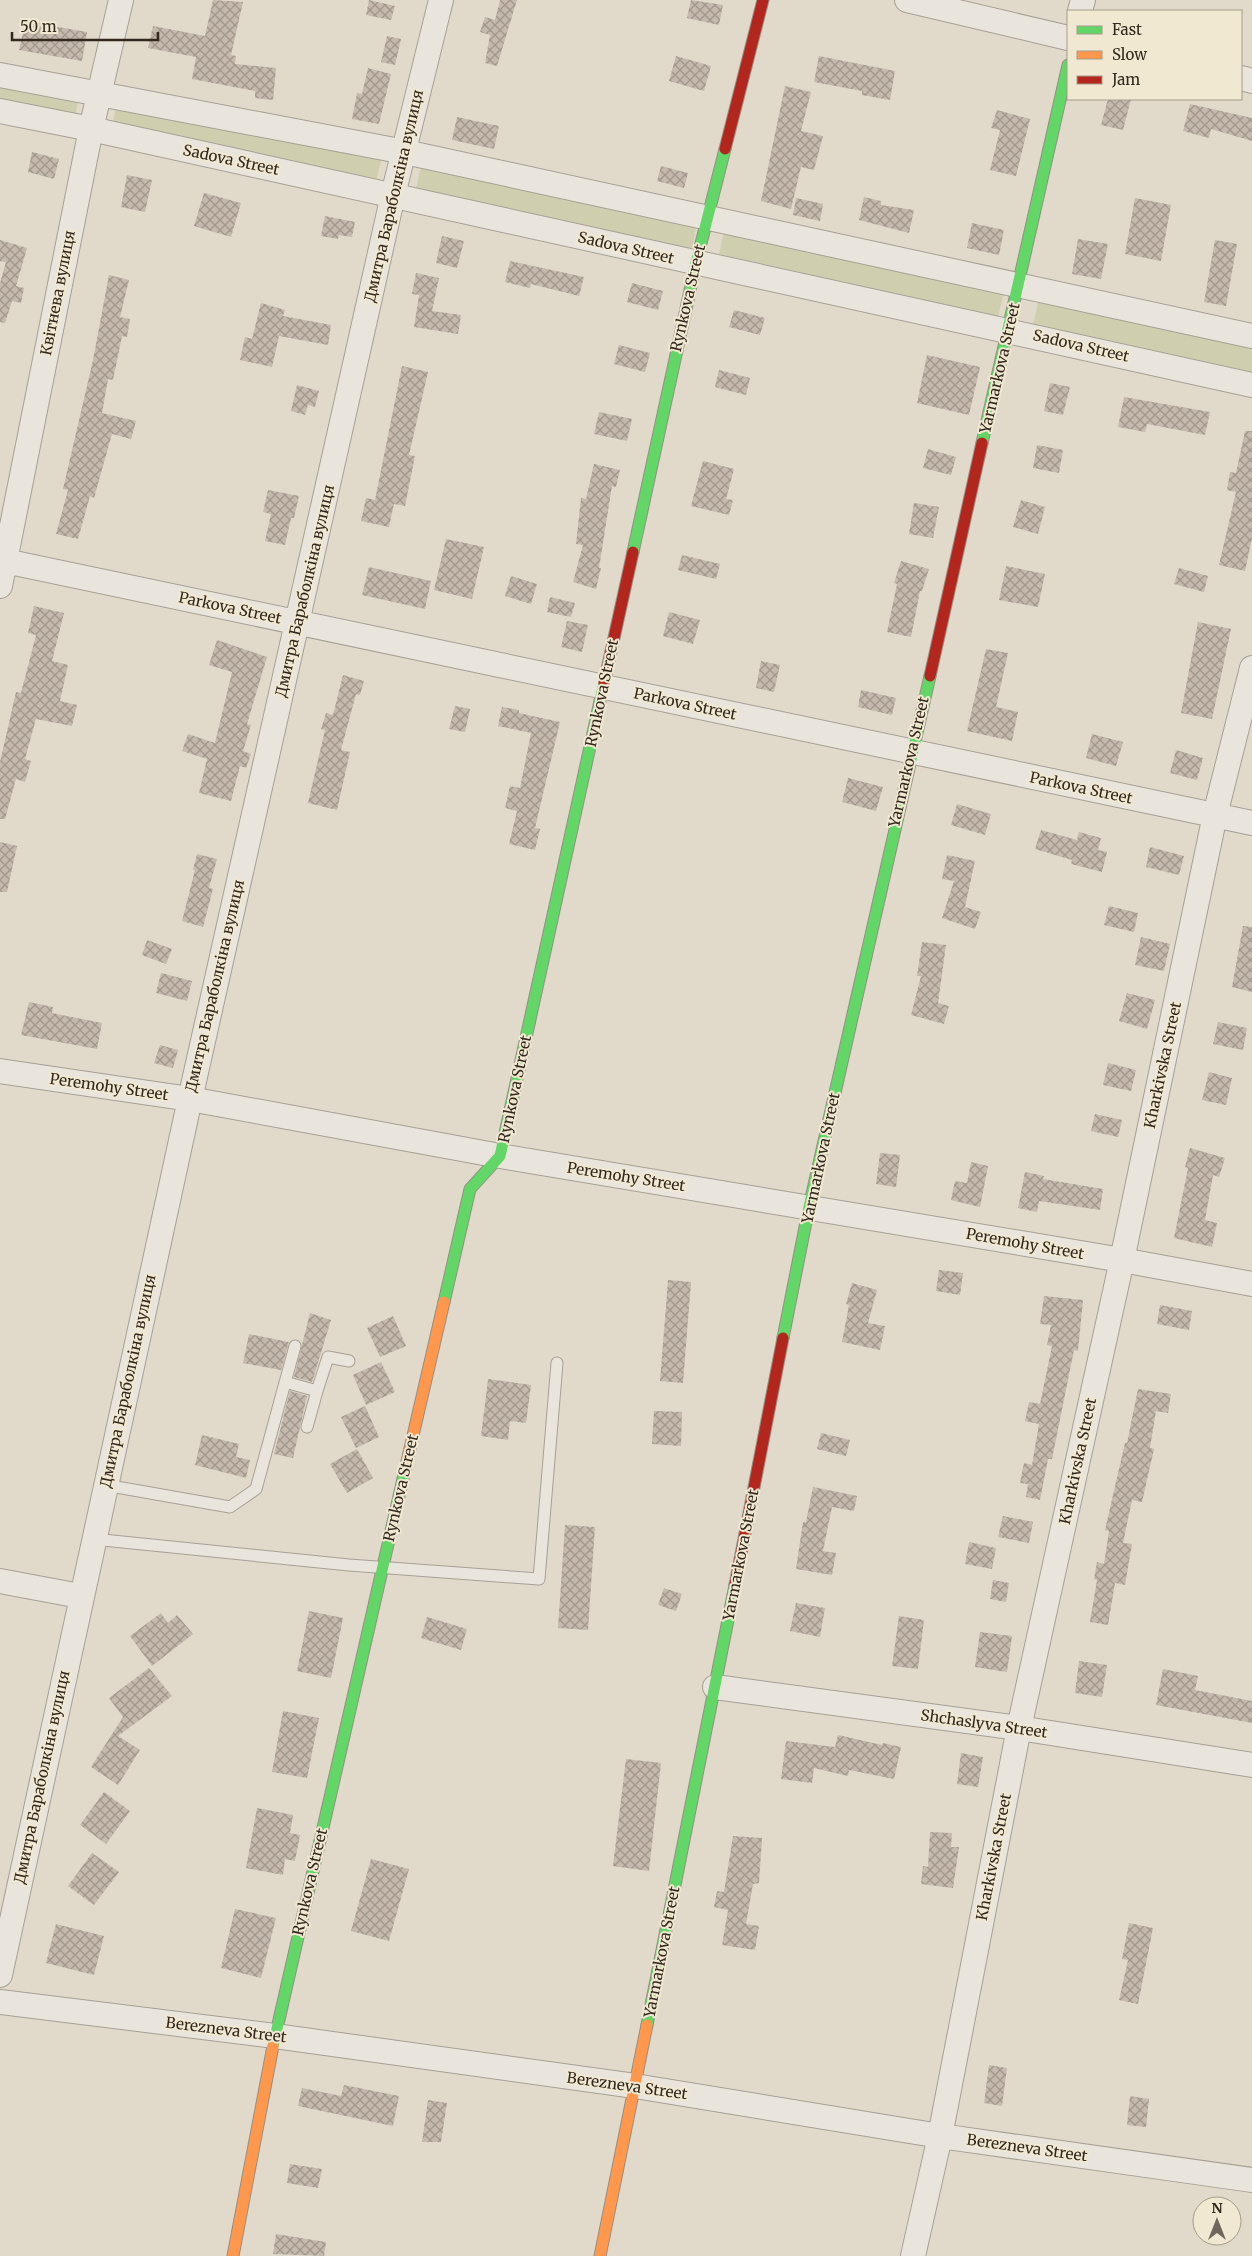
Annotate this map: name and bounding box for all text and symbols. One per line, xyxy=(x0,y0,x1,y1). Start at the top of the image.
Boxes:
scale bar xyxy=(12,10,159,42)
legend xyxy=(1067,10,1242,100)
text: 50 m xyxy=(20,17,57,36)
text: Fast xyxy=(1112,20,1142,39)
text: Slow xyxy=(1112,45,1147,64)
text: Jam xyxy=(1111,70,1140,89)
street label: Дмитра Бараболкіна вулиця xyxy=(360,88,427,304)
street label: Sadova Street xyxy=(181,140,281,179)
street label: Sadova Street xyxy=(576,227,676,268)
street label: Квітнева вулиця xyxy=(36,229,79,357)
street label: Rynkova Street xyxy=(666,242,709,353)
street label: Yarmarkova Street xyxy=(975,301,1024,436)
street label: Sadova Street xyxy=(1031,325,1131,366)
street label: Дмитра Бараболкіна вулиця xyxy=(271,483,338,699)
street label: Parkova Street xyxy=(177,587,283,628)
street label: Rynkova Street xyxy=(581,637,622,748)
street label: Parkova Street xyxy=(632,683,738,724)
street label: Yarmarkova Street xyxy=(884,695,933,830)
street label: Parkova Street xyxy=(1028,767,1134,808)
street label: Дмитра Бараболкіна вулиця xyxy=(181,878,248,1094)
street label: Kharkivska Street xyxy=(1140,1000,1185,1130)
street label: Rynkova Street xyxy=(494,1033,535,1144)
street label: Peremohy Street xyxy=(49,1069,170,1104)
street label: Yarmarkova Street xyxy=(797,1090,844,1226)
street label: Peremohy Street xyxy=(566,1158,687,1195)
street label: Peremohy Street xyxy=(965,1224,1086,1263)
street label: Дмитра Бараболкіна вулиця xyxy=(96,1272,159,1489)
street label: Kharkivska Street xyxy=(1055,1396,1100,1526)
street label: Rynkova Street xyxy=(379,1432,422,1543)
street label: Yarmarkova Street xyxy=(718,1487,763,1623)
street label: Дмитра Бараболкіна вулиця xyxy=(10,1668,73,1885)
street label: Shchaslyva Street xyxy=(919,1705,1049,1742)
street label: Kharkivska Street xyxy=(972,1792,1015,1922)
street label: Rynkova Street xyxy=(288,1826,331,1937)
street label: Yarmarkova Street xyxy=(639,1884,684,2020)
street label: Berezneva Street xyxy=(165,2013,288,2046)
street label: Berezneva Street xyxy=(566,2068,689,2103)
street label: Berezneva Street xyxy=(966,2130,1089,2165)
north arrow xyxy=(1192,2196,1242,2246)
text: N xyxy=(1211,2199,1223,2217)

